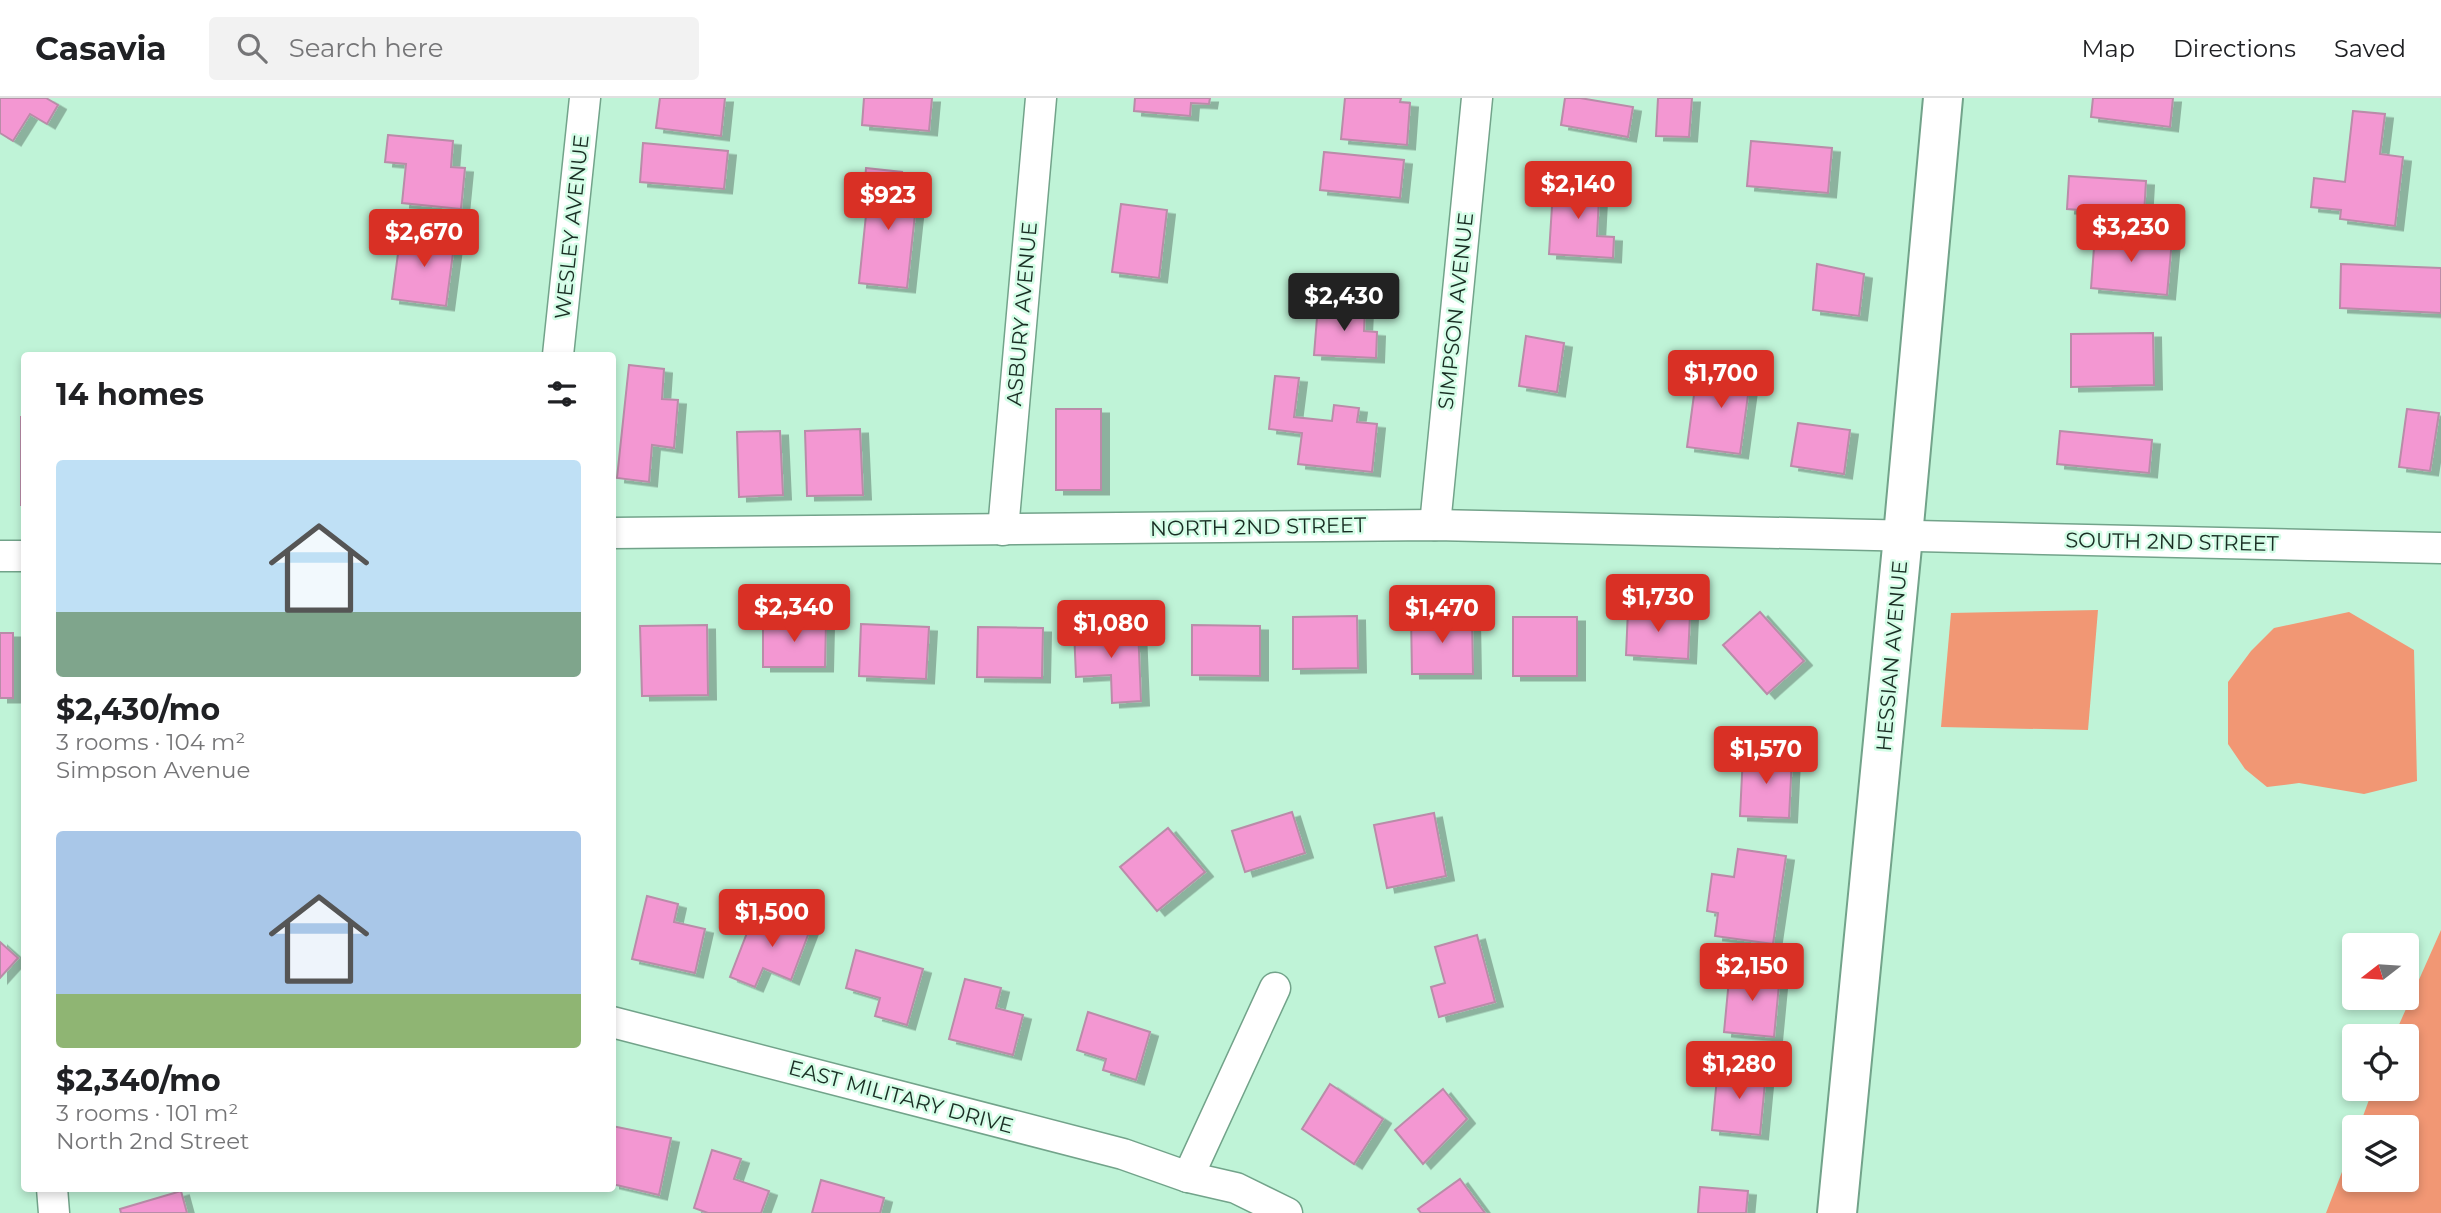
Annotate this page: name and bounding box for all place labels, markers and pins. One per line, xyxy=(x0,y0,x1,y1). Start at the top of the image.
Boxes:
pin: $2,140 xyxy=(1521,162,1635,221)
pin: $923 xyxy=(847,172,929,232)
pin: $3,230 xyxy=(2074,204,2188,264)
pin: $2,670 xyxy=(367,209,481,269)
pin: $2,430 xyxy=(1287,274,1401,333)
pin: $1,700 xyxy=(1664,350,1778,410)
pin: $1,730 xyxy=(1601,574,1715,634)
pin: $2,340 xyxy=(737,584,851,644)
pin: $1,470 xyxy=(1385,586,1499,645)
pin: $1,080 xyxy=(1054,601,1168,660)
pin: $1,570 xyxy=(1709,726,1823,786)
pin: $1,500 xyxy=(715,890,829,949)
pin: $2,150 xyxy=(1695,944,1809,1003)
pin: $1,280 xyxy=(1682,1042,1796,1101)

